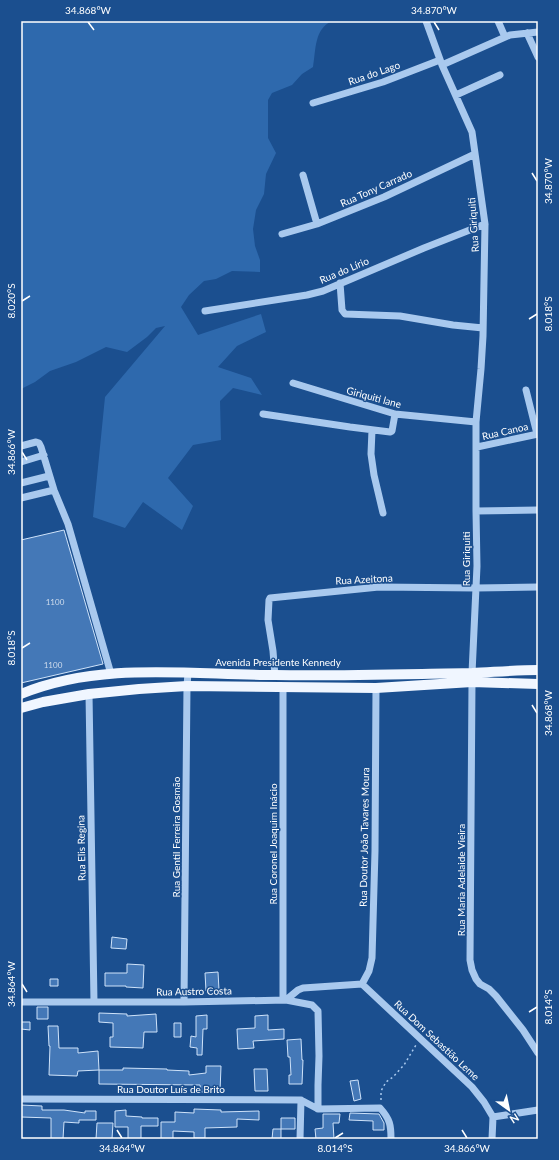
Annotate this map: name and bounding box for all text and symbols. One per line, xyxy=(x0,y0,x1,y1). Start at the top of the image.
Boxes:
text: 34.868°W xyxy=(65,4,112,16)
text: 34.870°W xyxy=(411,4,458,16)
street label: Rua do Lago xyxy=(347,58,402,87)
text: 34.870°W xyxy=(542,157,554,204)
street label: Rua Tony Carrado xyxy=(338,167,414,209)
street label: Rua Giriquiti xyxy=(465,197,481,253)
street label: Rua do Lírio xyxy=(318,254,371,286)
text: 8.020°S xyxy=(5,283,17,319)
text: 8.018°S xyxy=(542,296,554,332)
street label: Giriquiti lane xyxy=(345,384,403,410)
street label: Rua Canoa xyxy=(481,420,529,442)
text: 34.866°W xyxy=(5,428,17,475)
street label: Rua Giriquiti xyxy=(460,532,472,586)
street label: Rua Azeitona xyxy=(335,572,393,586)
house number: 1100 xyxy=(46,597,65,607)
text: 8.018°S xyxy=(5,630,17,666)
street label: Avenida Presidente Kennedy xyxy=(215,656,342,668)
house number: 1100 xyxy=(44,660,63,670)
text: 34.868°W xyxy=(542,689,554,736)
street label: Rua Doutor João Tavares Moura xyxy=(357,767,371,907)
street label: Rua Gentil Ferreira Gosmão xyxy=(170,776,182,897)
street label: Rua Coronel Joaquim Inácio xyxy=(267,783,279,905)
street label: Rua Elis Regina xyxy=(74,815,88,881)
street label: Rua Maria Adelaide Vieira xyxy=(455,824,467,936)
text: 34.864°W xyxy=(5,960,17,1007)
street label: Rua Austro Costa xyxy=(156,984,232,998)
text: 8.014°S xyxy=(542,989,554,1025)
street label: Rua Dom Sebastião Leme xyxy=(392,998,482,1082)
street label: Rua Doutor Luís de Brito xyxy=(117,1083,225,1095)
north arrow xyxy=(489,1090,529,1130)
text: N xyxy=(508,1111,522,1127)
text: 34.864°W xyxy=(99,1142,146,1154)
text: 8.014°S xyxy=(317,1142,353,1154)
text: 34.866°W xyxy=(444,1142,491,1154)

